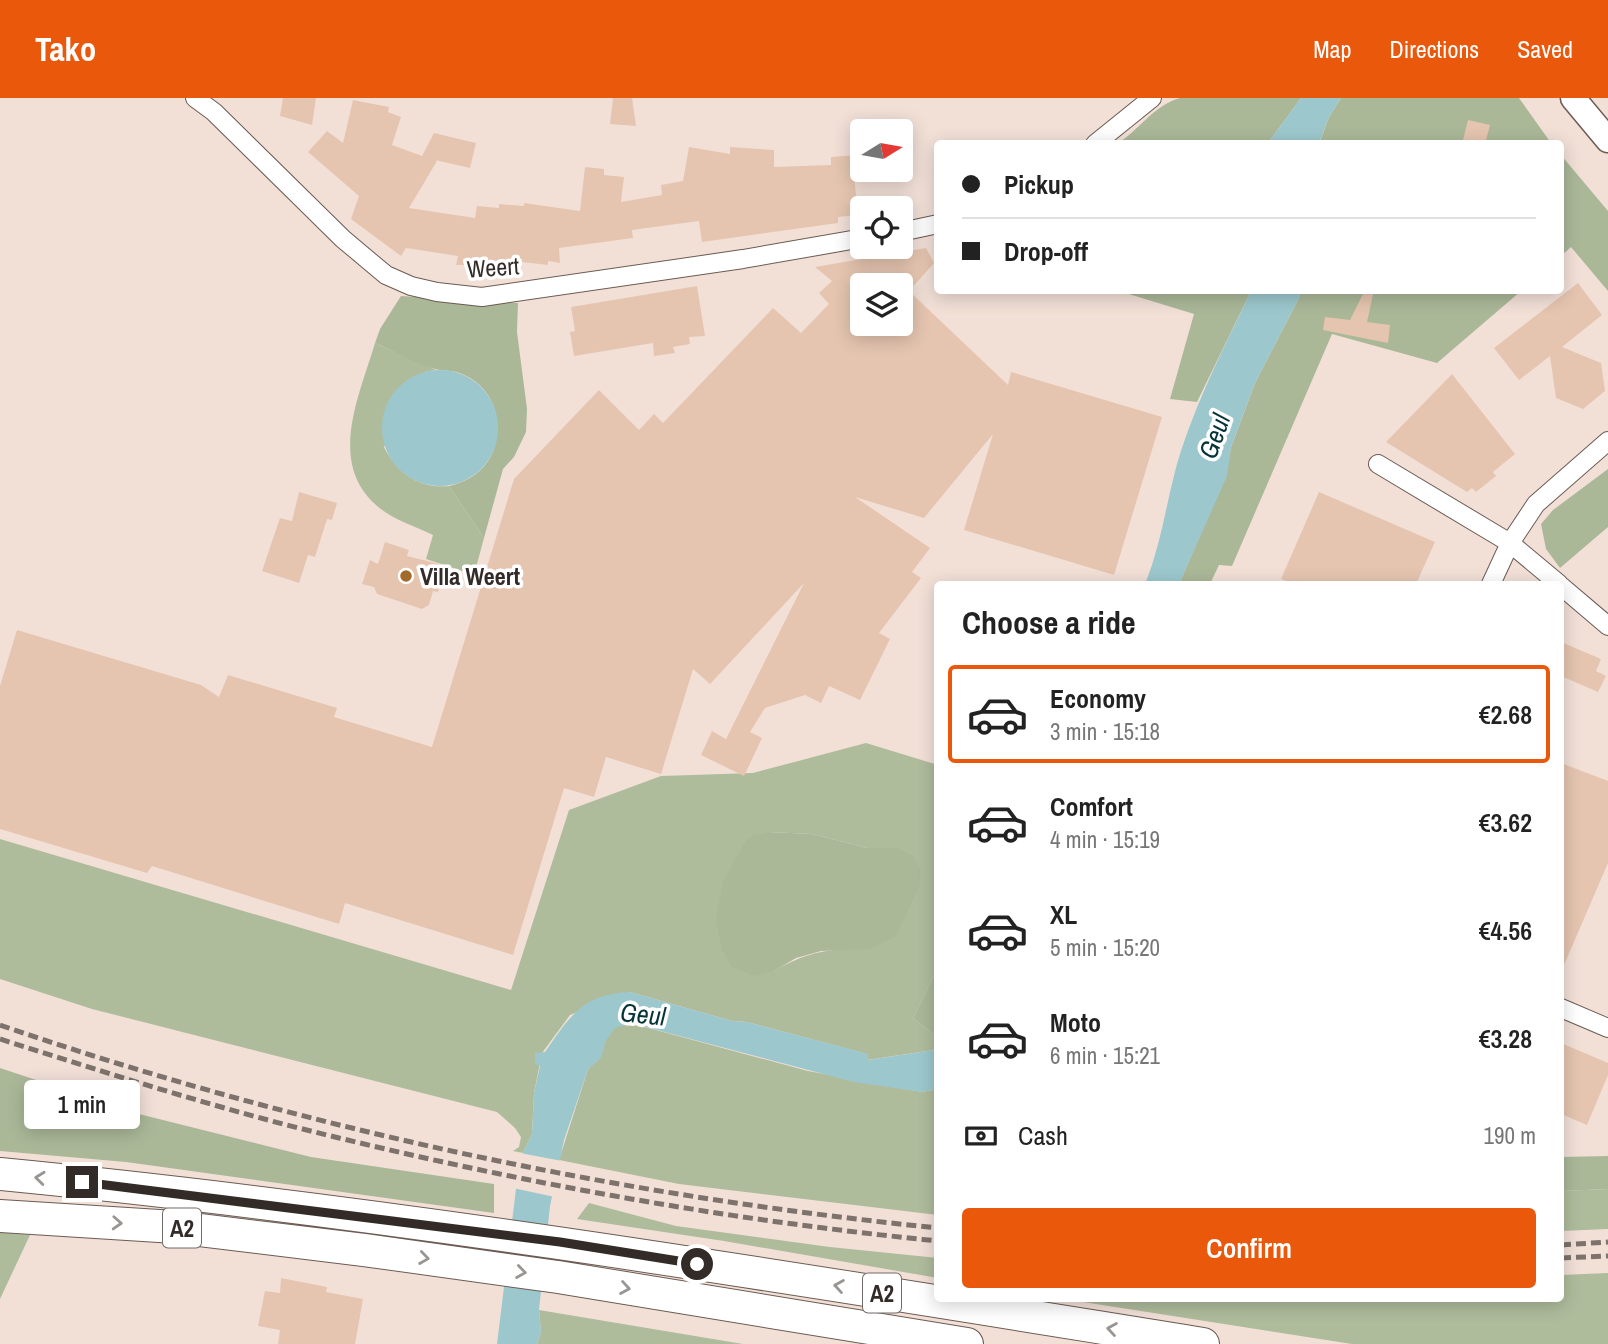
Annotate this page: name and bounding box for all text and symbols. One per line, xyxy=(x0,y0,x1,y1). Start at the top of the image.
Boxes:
text: Tako xyxy=(35,27,96,71)
text: Map xyxy=(1313,33,1351,65)
text: Directions xyxy=(1389,33,1479,65)
text: Saved xyxy=(1517,33,1573,65)
north arrow xyxy=(850,119,914,182)
map controls xyxy=(850,119,913,336)
text: Pickup xyxy=(1004,167,1074,202)
button: locate xyxy=(850,196,913,259)
text: Drop-off xyxy=(1004,234,1088,269)
street label: Weert xyxy=(466,249,521,285)
button: layers xyxy=(850,273,913,336)
water label: Geul xyxy=(1190,408,1239,463)
place label: Villa Weert xyxy=(420,560,520,592)
marker: Villa Weert xyxy=(398,568,414,584)
text: Choose a ride xyxy=(962,601,1136,644)
text: Economy xyxy=(1050,681,1146,716)
icon: car xyxy=(966,683,1029,746)
text: €2.68 xyxy=(1479,697,1532,732)
text: 3 min · 15:18 xyxy=(1050,716,1160,747)
text: Comfort xyxy=(1050,789,1133,824)
icon: car xyxy=(966,791,1029,854)
text: €3.62 xyxy=(1479,805,1532,840)
text: 4 min · 15:19 xyxy=(1050,824,1160,855)
text: XL xyxy=(1050,897,1077,932)
icon: car xyxy=(966,899,1029,962)
text: €4.56 xyxy=(1479,913,1532,948)
text: 5 min · 15:20 xyxy=(1050,932,1160,963)
water label: Geul xyxy=(619,994,668,1034)
text: Moto xyxy=(1050,1005,1101,1040)
icon: car xyxy=(966,1007,1029,1070)
text: €3.28 xyxy=(1479,1021,1532,1056)
text: 6 min · 15:21 xyxy=(1050,1040,1160,1071)
callout: 1 min xyxy=(24,1080,140,1130)
text: 1 min xyxy=(58,1089,106,1120)
icon: cash xyxy=(962,1117,1000,1155)
text: Cash xyxy=(1018,1118,1068,1153)
text: 190 m xyxy=(1484,1120,1536,1151)
route end xyxy=(66,1166,98,1198)
one-way arrow xyxy=(34,1170,46,1185)
road number: A2 xyxy=(163,1208,201,1247)
button: Confirm xyxy=(962,1208,1536,1288)
one-way arrow xyxy=(112,1216,123,1231)
route start xyxy=(681,1248,713,1280)
one-way arrow xyxy=(418,1251,430,1266)
one-way arrow xyxy=(515,1264,527,1279)
road number: A2 xyxy=(863,1274,901,1312)
one-way arrow xyxy=(833,1279,845,1294)
one-way arrow xyxy=(619,1280,631,1295)
one-way arrow xyxy=(1106,1322,1118,1337)

